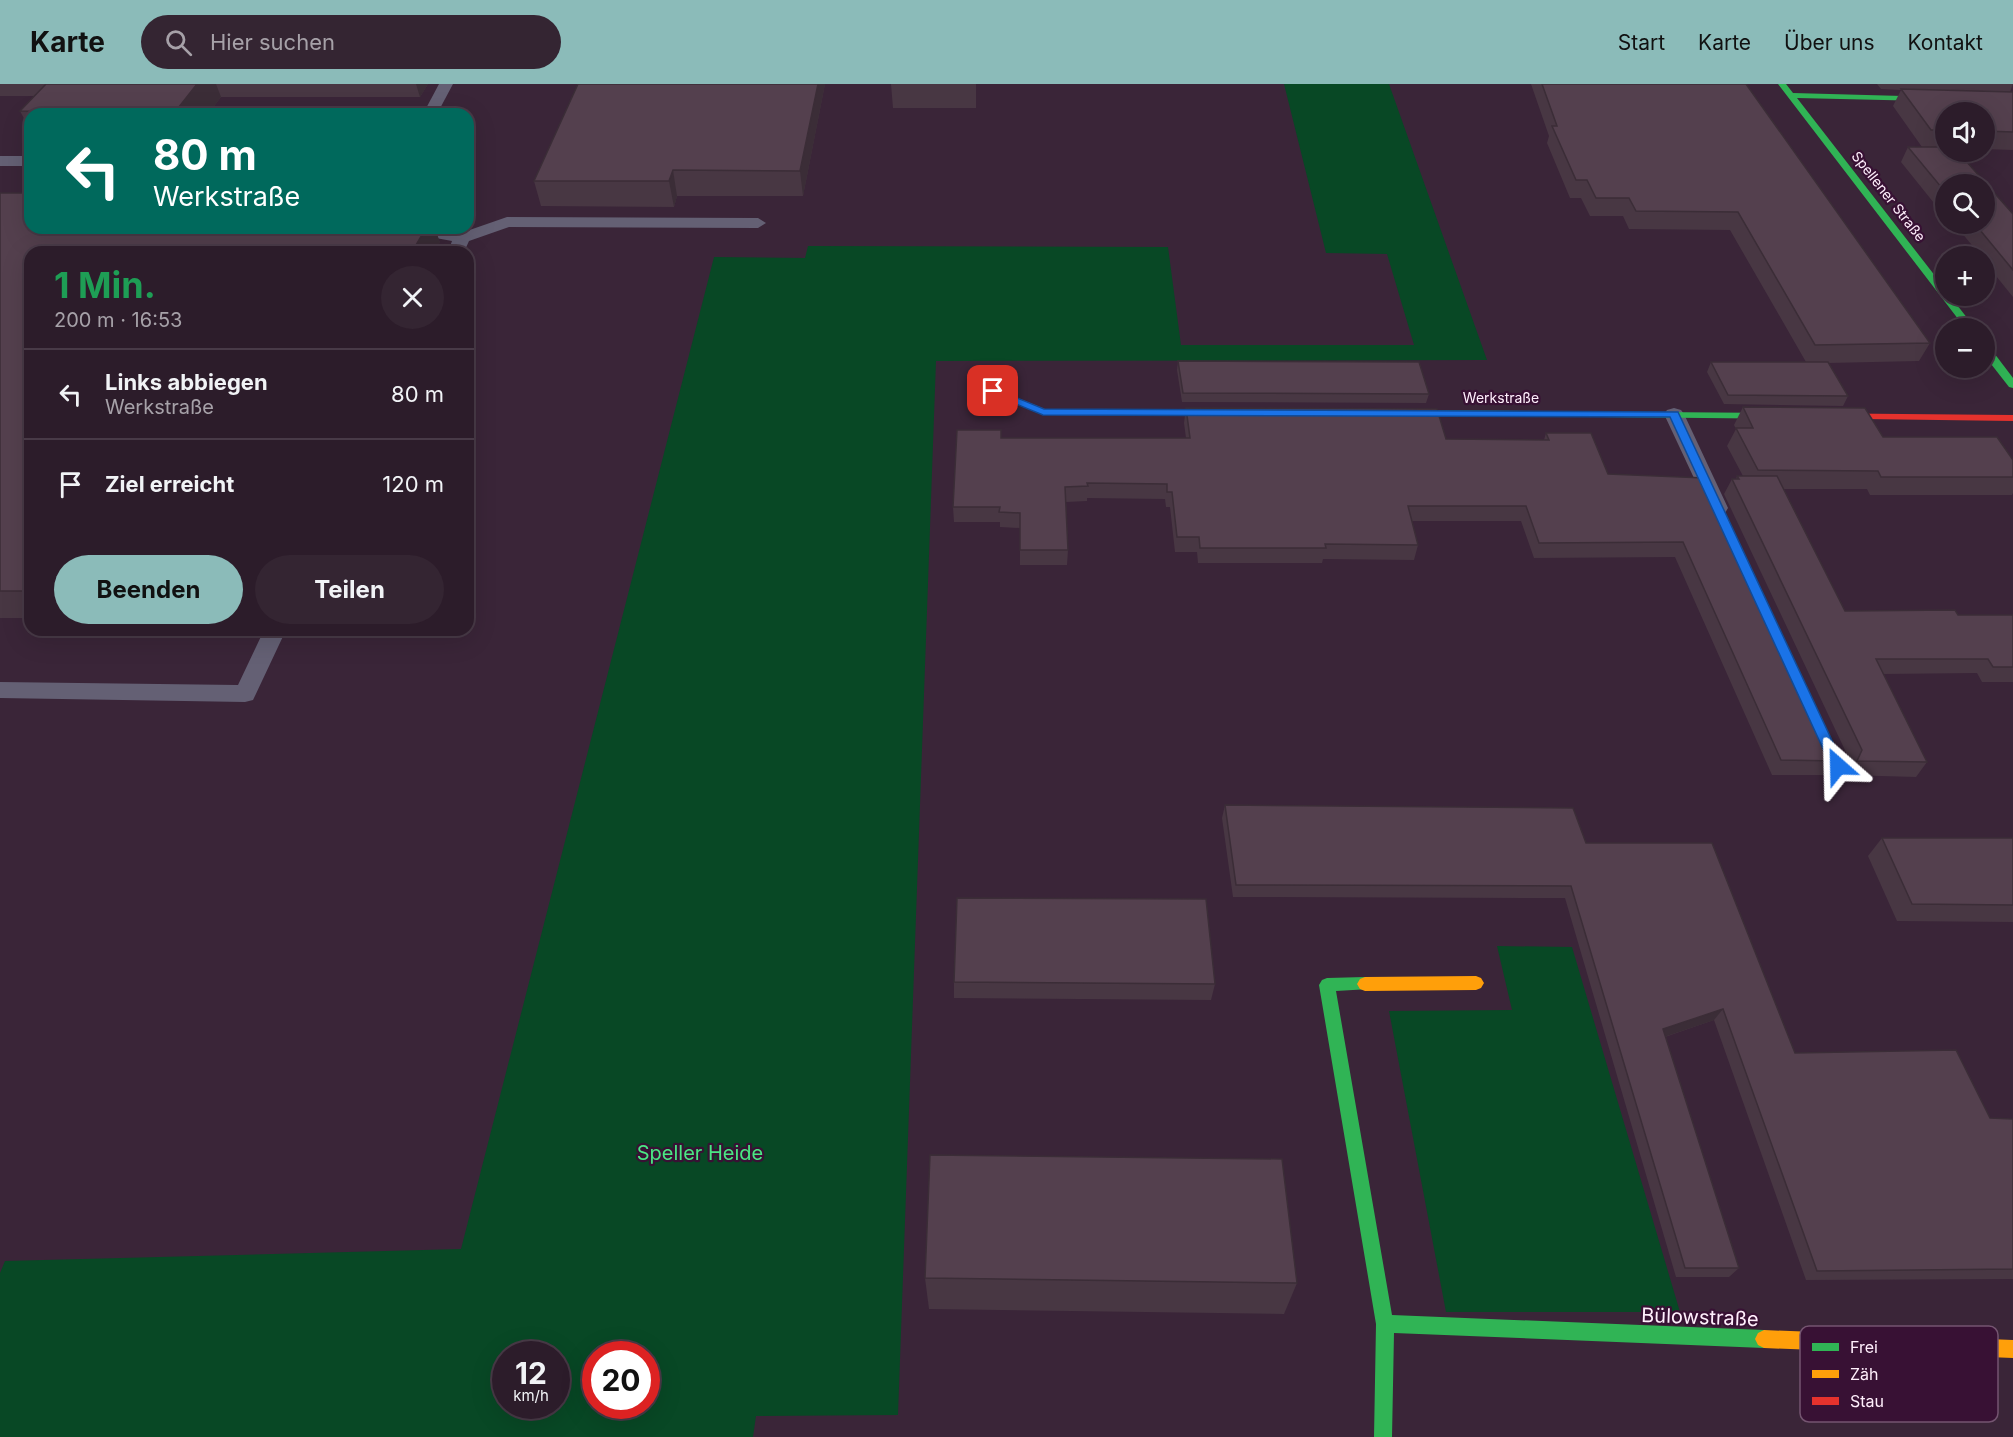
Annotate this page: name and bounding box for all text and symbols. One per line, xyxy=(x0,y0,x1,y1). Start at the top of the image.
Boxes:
search box xyxy=(141,15,561,69)
text: Karte xyxy=(30,25,105,59)
icon: search xyxy=(162,26,195,59)
text: Hier suchen xyxy=(210,29,335,55)
text: Start xyxy=(1618,30,1665,55)
text: Karte xyxy=(1698,30,1751,55)
text: Über uns xyxy=(1784,30,1875,55)
text: Kontakt xyxy=(1908,30,1983,55)
map controls xyxy=(1935,102,1995,378)
button: sound xyxy=(1935,102,1995,162)
text: 80 m xyxy=(153,129,257,180)
icon: left xyxy=(54,132,132,210)
street label: Spellener Straße xyxy=(1849,148,1929,244)
button: search xyxy=(1935,174,1995,234)
text: Werkstraße xyxy=(153,180,300,213)
button: + xyxy=(1935,246,1995,306)
text: 1 Min. xyxy=(54,263,156,307)
button: close xyxy=(381,266,444,329)
text: 200 m · 16:53 xyxy=(54,308,182,332)
button: − xyxy=(1935,318,1995,378)
pin xyxy=(967,365,1018,416)
text: Links abbiegen xyxy=(105,369,268,395)
icon: arrive xyxy=(976,374,1009,407)
icon: left xyxy=(54,378,87,411)
text: 80 m xyxy=(391,381,444,407)
street label: Werkstraße xyxy=(1463,389,1539,406)
text: Werkstraße xyxy=(105,395,214,419)
icon: arrive xyxy=(54,468,87,501)
text: Ziel erreicht xyxy=(105,471,234,497)
text: 120 m xyxy=(382,471,444,497)
button: Beenden xyxy=(54,555,243,624)
button: Teilen xyxy=(255,555,444,624)
position arrow xyxy=(1806,734,1870,798)
park label: Speller Heide xyxy=(637,1141,763,1165)
street label: Bülowstraße xyxy=(1641,1303,1759,1331)
legend xyxy=(1800,1326,1998,1422)
text: Frei xyxy=(1850,1337,1878,1357)
speed limit sign: 20 xyxy=(582,1341,660,1419)
text: 12 xyxy=(515,1355,547,1391)
text: Zäh xyxy=(1850,1364,1879,1384)
text: km/h xyxy=(513,1386,549,1405)
text: Stau xyxy=(1850,1391,1884,1411)

